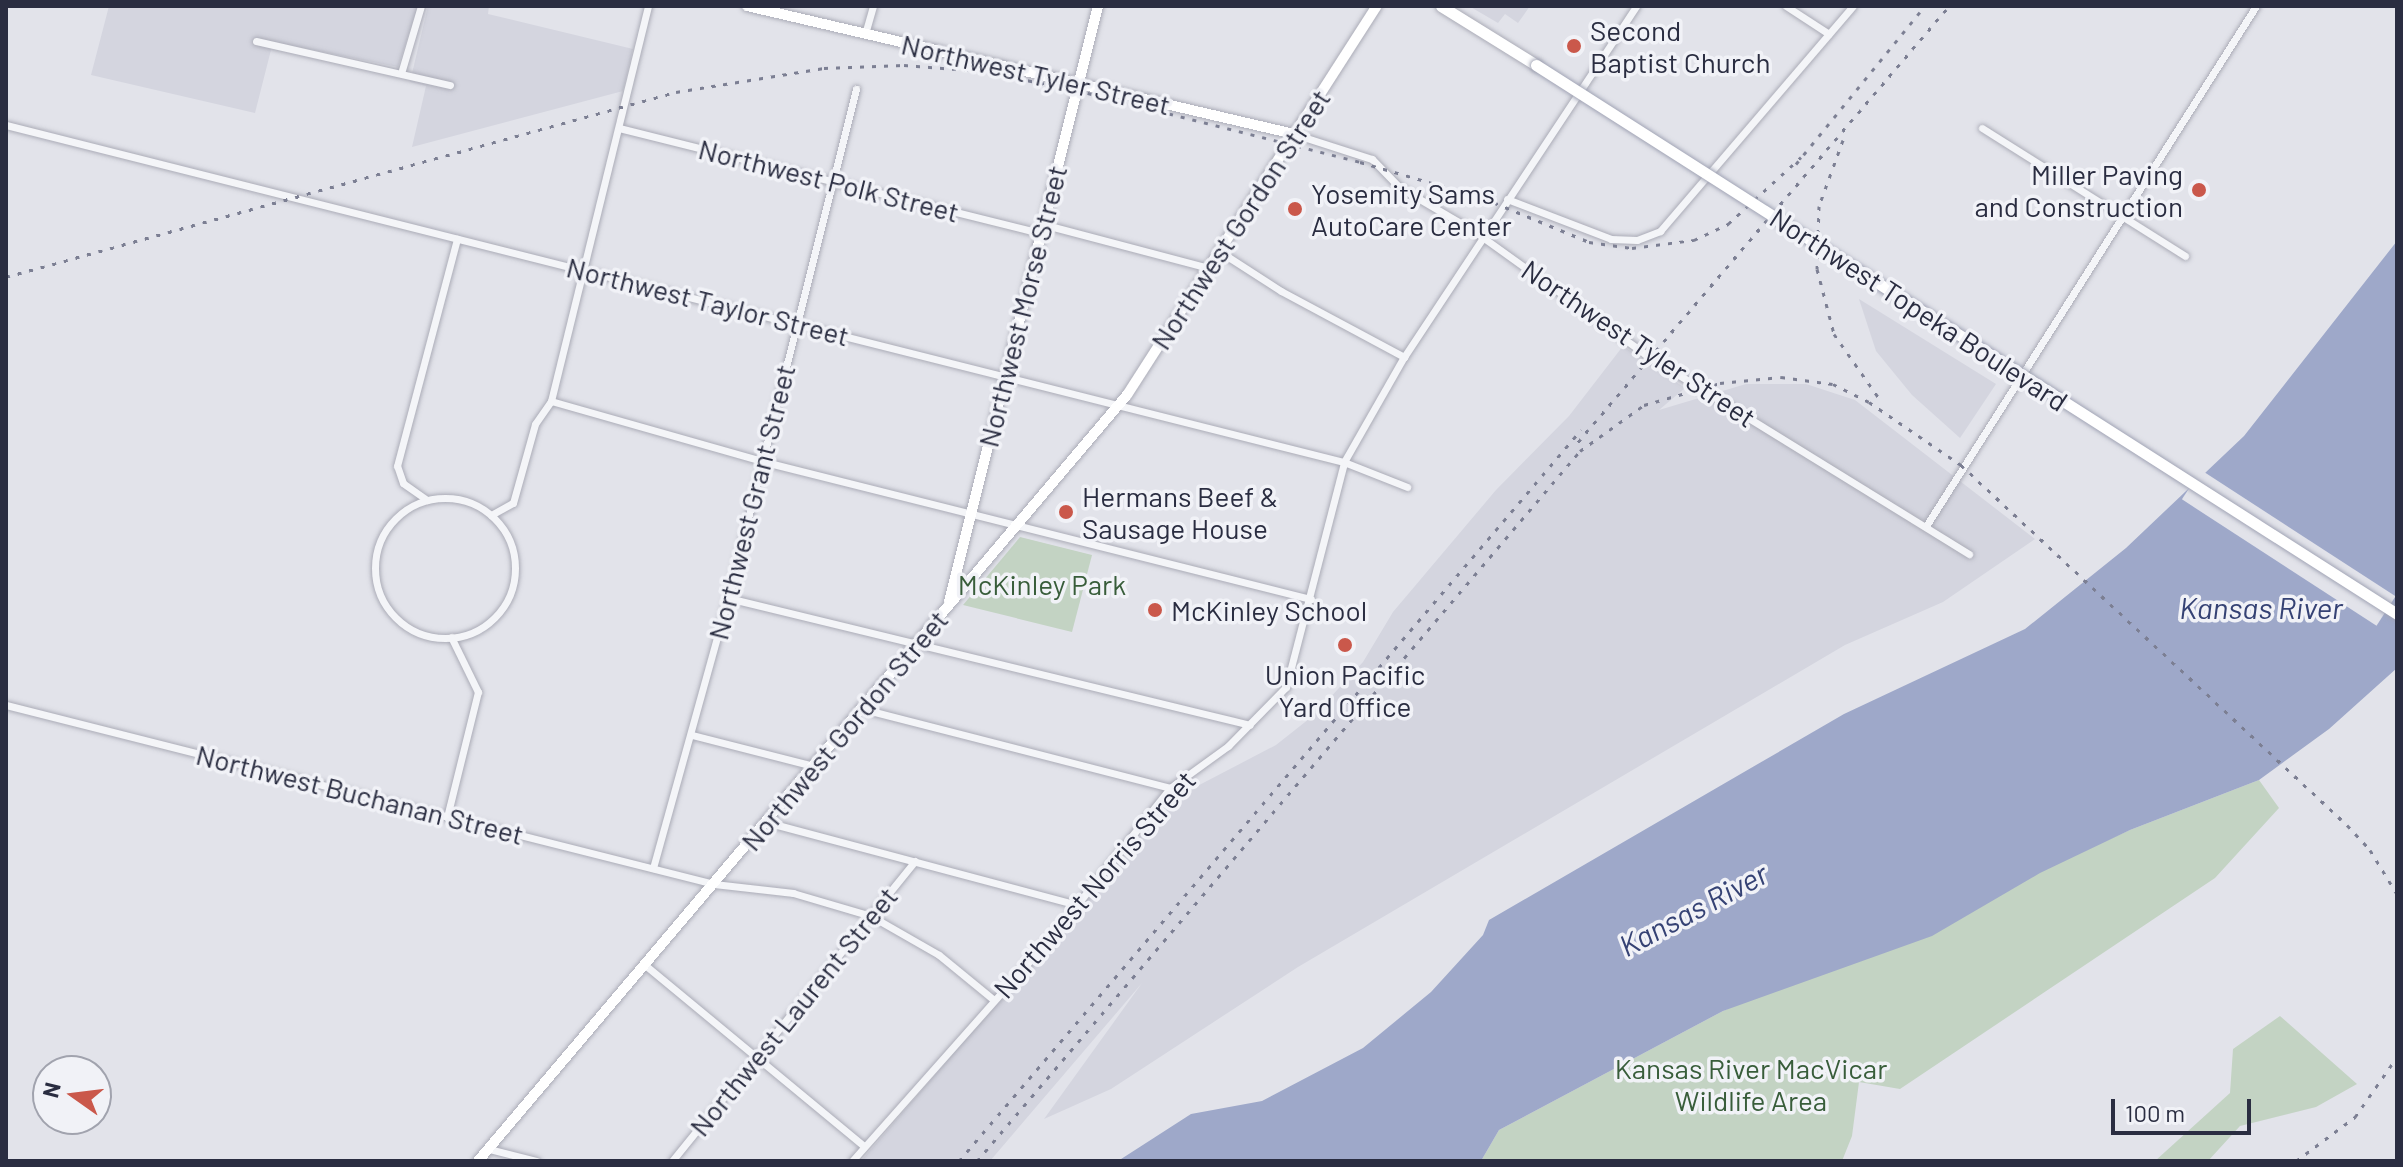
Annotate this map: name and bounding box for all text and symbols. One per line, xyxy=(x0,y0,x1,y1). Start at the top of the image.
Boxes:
place label: Second Baptist Church xyxy=(1590,13,1771,79)
street label: Northwest Tyler Street xyxy=(898,27,1174,121)
marker: Second Baptist Church xyxy=(1565,37,1583,55)
street label: Northwest Gordon Street xyxy=(1143,83,1337,355)
street label: Northwest Polk Street xyxy=(695,131,963,229)
place label: Miller Paving and Construction xyxy=(1975,157,2183,223)
street label: Northwest Morse Street xyxy=(971,162,1073,450)
place label: Yosemity Sams AutoCare Center xyxy=(1311,176,1512,242)
marker: Miller Paving and Construction xyxy=(2190,181,2208,199)
marker: Yosemity Sams AutoCare Center xyxy=(1286,200,1304,218)
street label: Northwest Topeka Boulevard xyxy=(1764,200,2074,418)
street label: Northwest Taylor Street xyxy=(563,250,853,352)
street label: Northwest Tyler Street xyxy=(1516,252,1762,434)
street label: Northwest Grant Street xyxy=(701,361,801,643)
place label: Hermans Beef & Sausage House xyxy=(1082,479,1278,545)
marker: Hermans Beef & Sausage House xyxy=(1057,503,1075,521)
park label: McKinley Park xyxy=(958,567,1126,601)
water label: Kansas River xyxy=(2179,589,2343,625)
place label: McKinley School xyxy=(1171,593,1367,627)
marker: McKinley School xyxy=(1146,601,1164,619)
street label: Northwest Gordon Street xyxy=(734,603,954,857)
marker: Union Pacific Yard Office xyxy=(1336,636,1354,654)
place label: Union Pacific Yard Office xyxy=(1265,657,1425,723)
street label: Northwest Buchanan Street xyxy=(193,737,527,851)
street label: Northwest Norris Street xyxy=(986,763,1202,1005)
water label: Kansas River xyxy=(1612,855,1774,963)
street label: Northwest Laurent Street xyxy=(682,880,904,1142)
park label: Kansas River MacVicar Wildlife Area xyxy=(1615,1051,1887,1117)
north arrow xyxy=(32,1055,112,1135)
text: N xyxy=(36,1079,65,1100)
scale bar xyxy=(2115,1083,2255,1133)
text: 100 m xyxy=(2125,1098,2185,1127)

